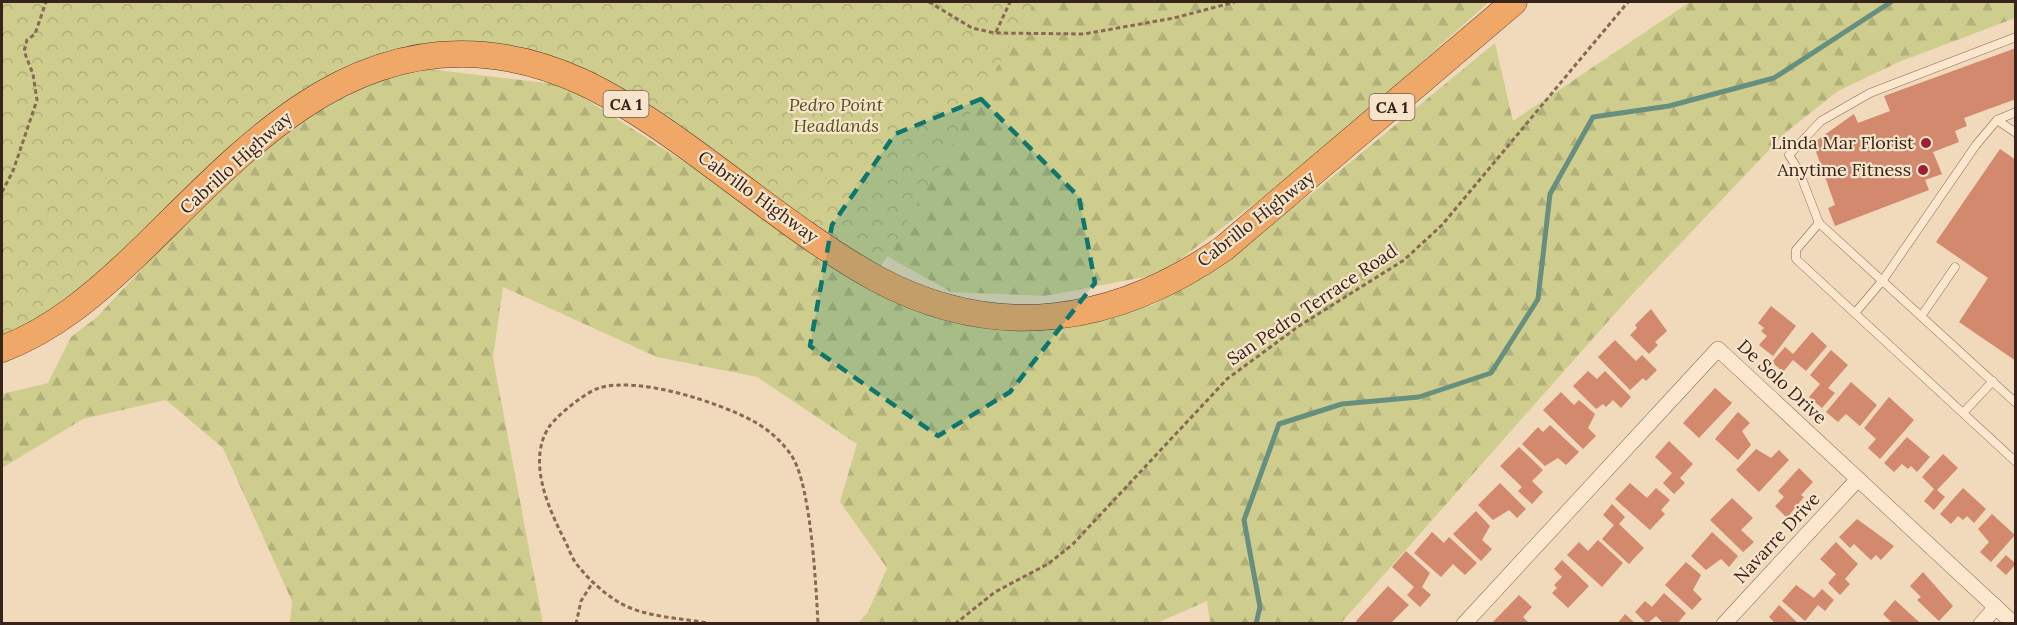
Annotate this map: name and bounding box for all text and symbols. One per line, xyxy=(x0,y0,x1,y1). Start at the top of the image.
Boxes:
road number: CA 1 xyxy=(604,91,648,117)
park label: Pedro Point Headlands xyxy=(789,93,884,137)
road number: CA 1 xyxy=(1370,94,1414,120)
street label: Cabrillo Highway xyxy=(175,106,297,219)
place label: Linda Mar Florist xyxy=(1771,131,1914,154)
marker: Linda Mar Florist xyxy=(1919,136,1933,150)
street label: Cabrillo Highway xyxy=(694,145,823,248)
place label: Anytime Fitness xyxy=(1776,158,1911,181)
marker: Anytime Fitness xyxy=(1916,163,1930,177)
street label: Cabrillo Highway xyxy=(1192,165,1320,272)
street label: San Pedro Terrace Road xyxy=(1222,239,1401,370)
street label: De Solo Drive xyxy=(1733,334,1832,429)
street label: Navarre Drive xyxy=(1729,487,1825,588)

